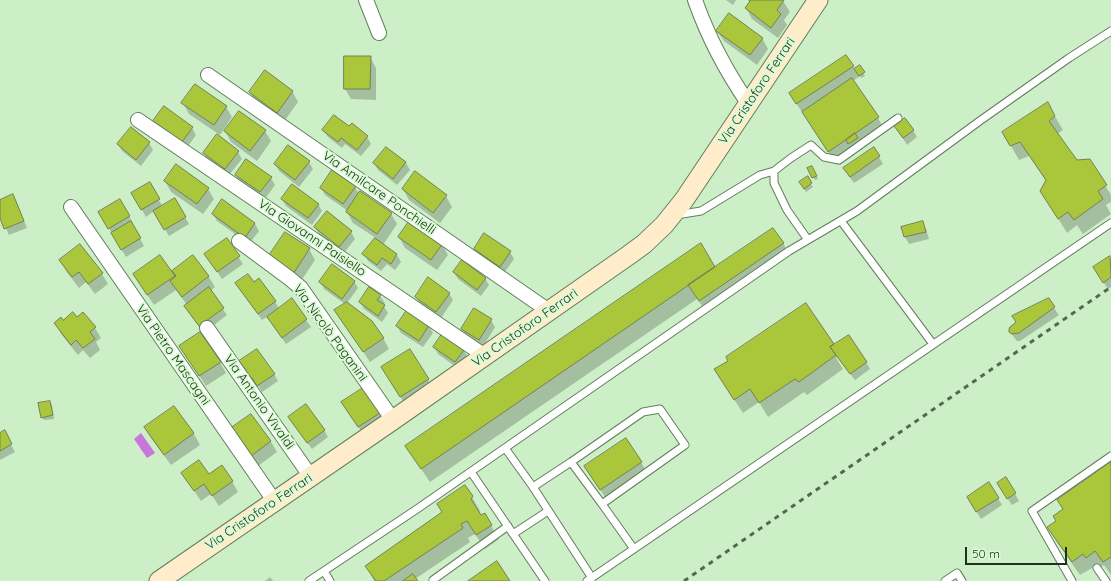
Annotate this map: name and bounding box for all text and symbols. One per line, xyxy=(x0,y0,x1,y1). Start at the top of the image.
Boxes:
street label: Via Cristoforo Ferrari xyxy=(715,35,799,147)
street label: Via Amilcare Ponchielli xyxy=(319,148,439,238)
street label: Via Giovanni Paisiello xyxy=(255,196,369,280)
street label: Via Nicolò Paganini xyxy=(290,281,370,385)
street label: Via Cristoforo Ferrari xyxy=(469,286,581,370)
street label: Via Pietro Mascagni xyxy=(132,302,214,408)
street label: Via Antonio Vivaldi xyxy=(220,352,298,452)
street label: Via Cristoforo Ferrari xyxy=(203,470,315,554)
scale bar xyxy=(967,539,1069,565)
text: 50 m xyxy=(972,546,1000,561)

